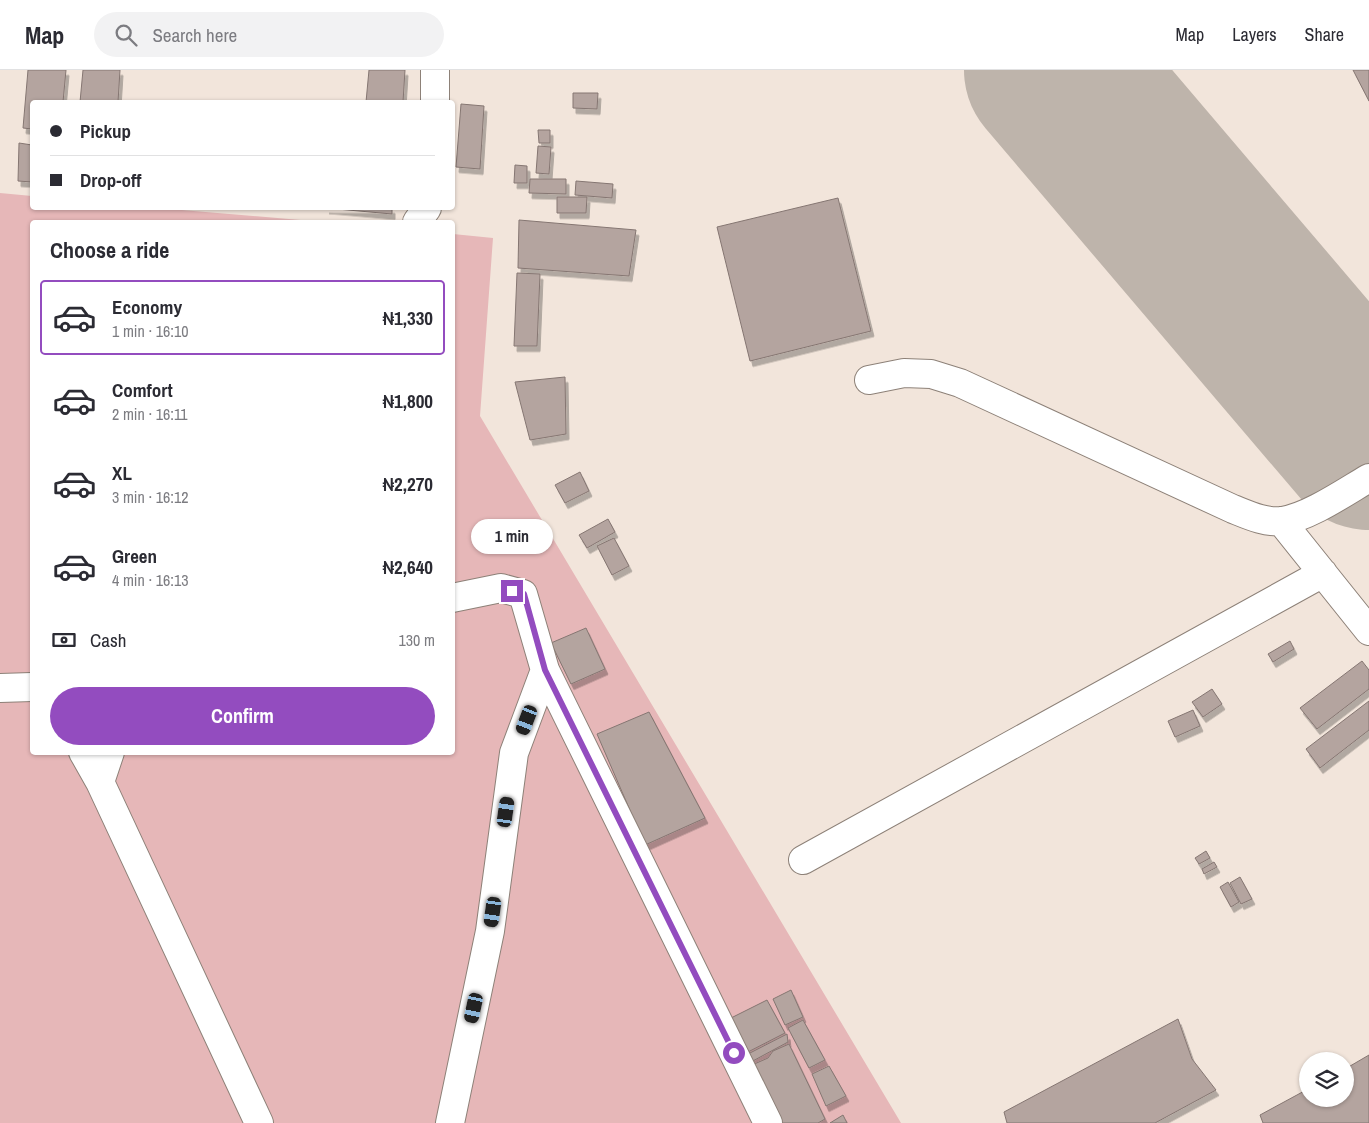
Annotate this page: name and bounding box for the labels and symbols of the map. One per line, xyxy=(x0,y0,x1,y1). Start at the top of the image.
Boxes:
callout: 1 min xyxy=(471,518,553,554)
route end xyxy=(501,580,523,602)
car xyxy=(514,703,539,737)
car xyxy=(496,796,515,828)
car xyxy=(483,896,502,928)
car xyxy=(463,992,484,1024)
route start xyxy=(723,1042,745,1064)

